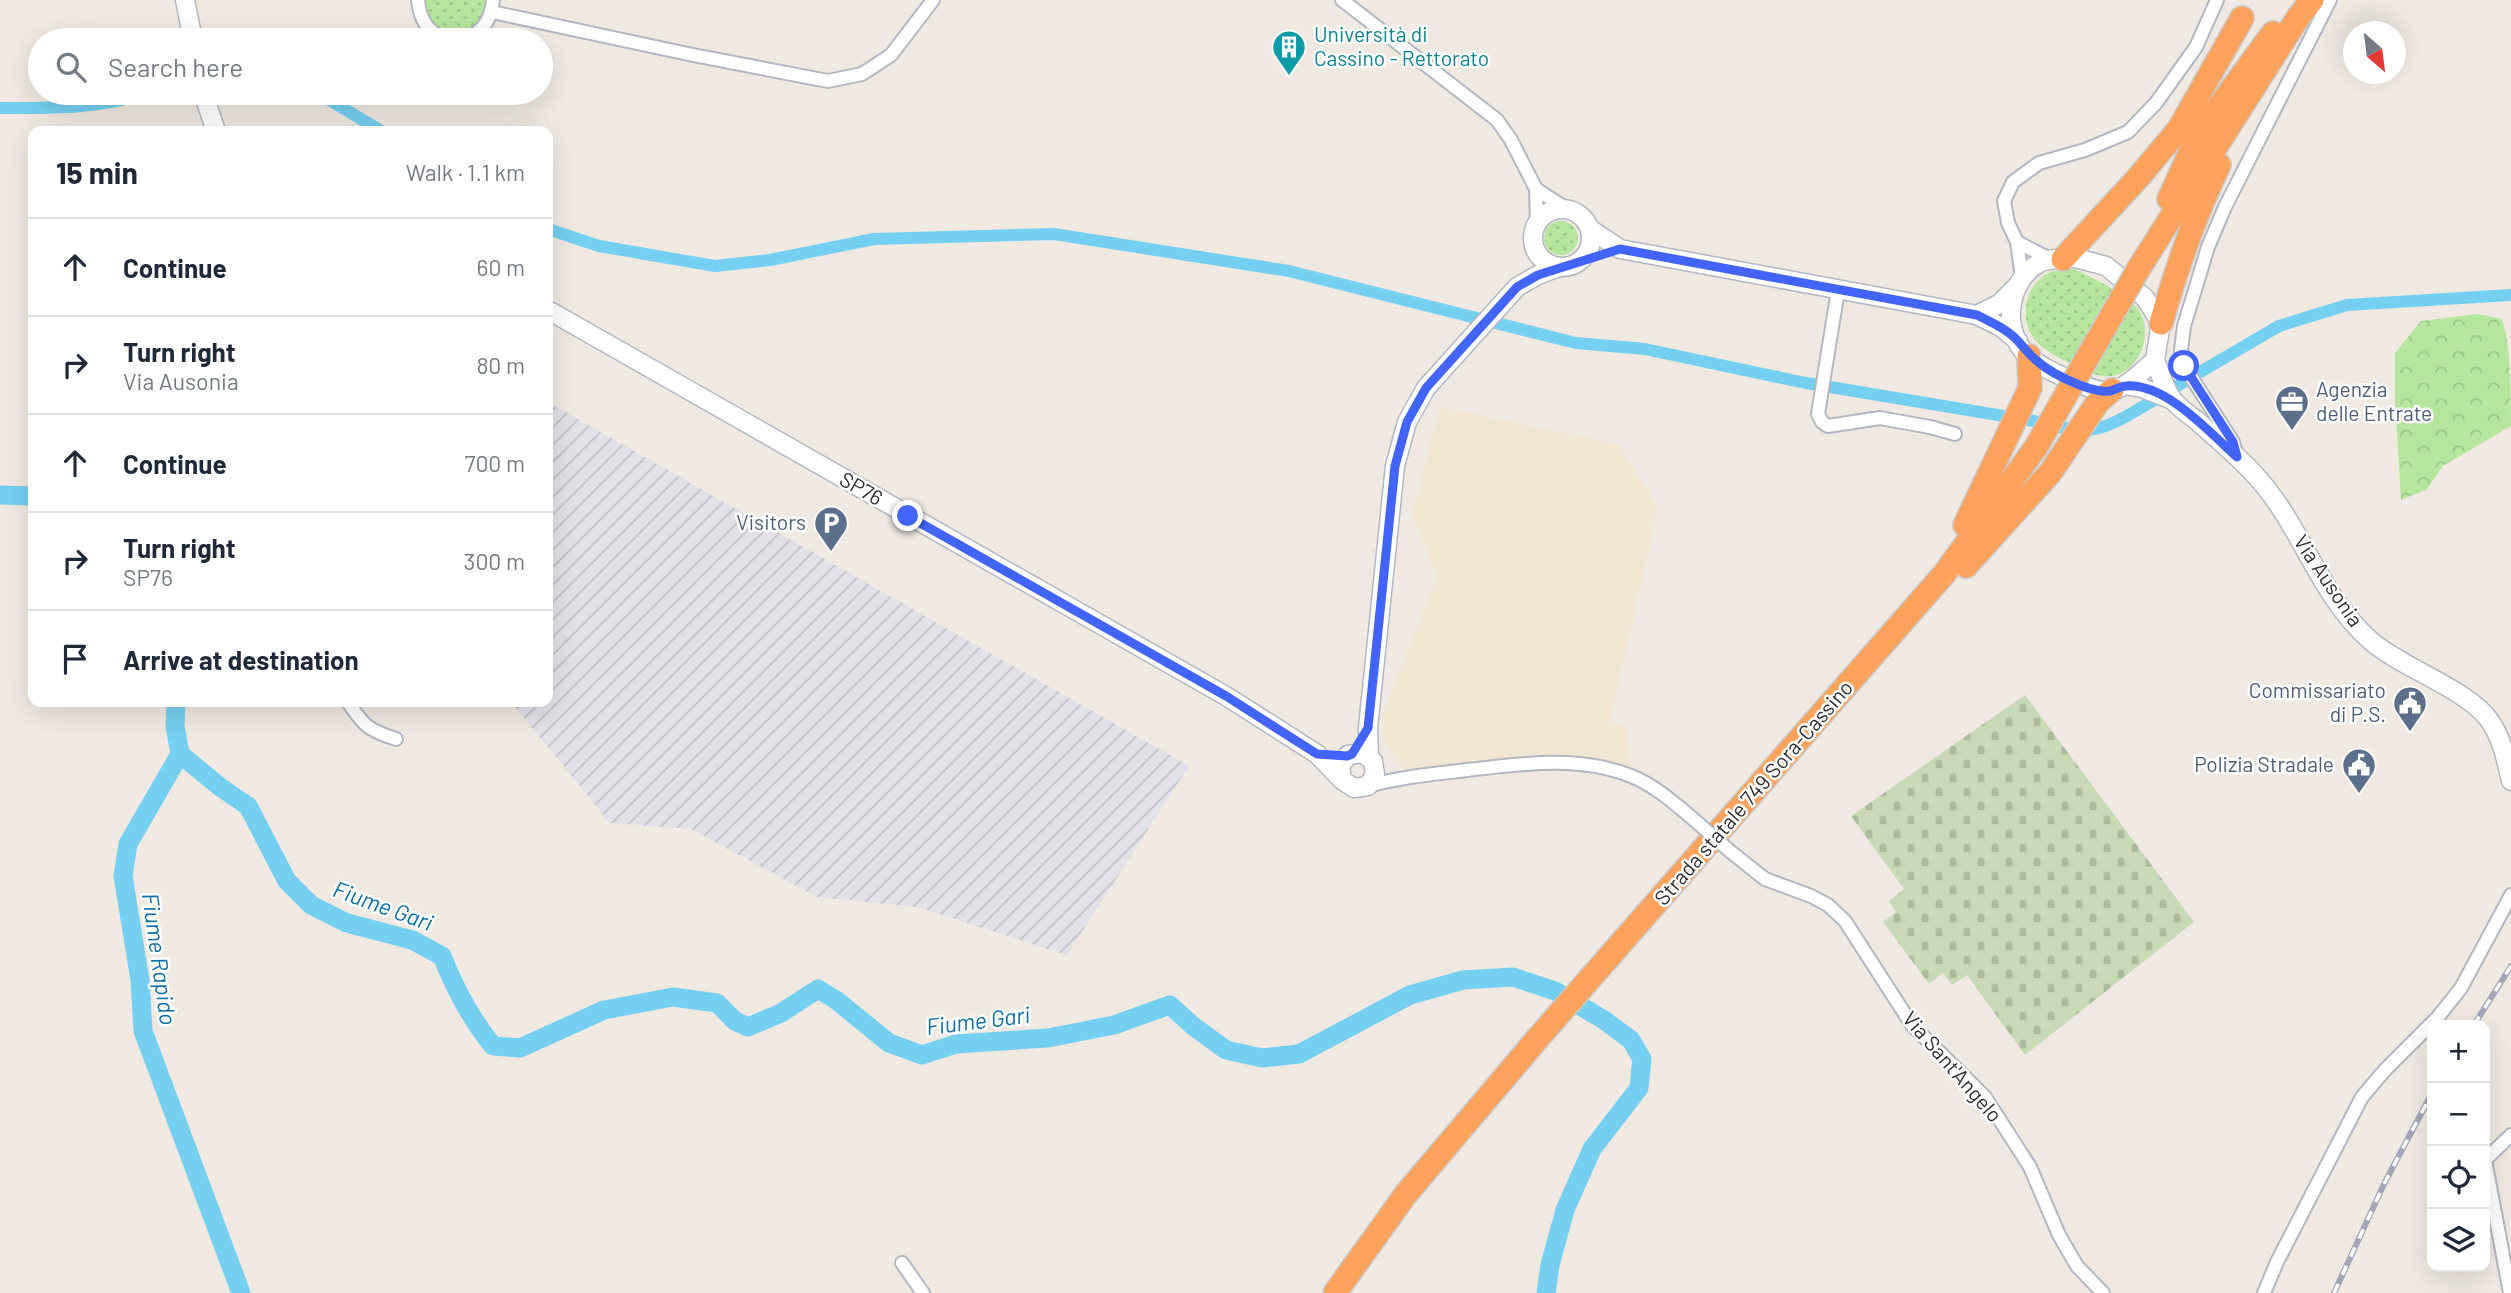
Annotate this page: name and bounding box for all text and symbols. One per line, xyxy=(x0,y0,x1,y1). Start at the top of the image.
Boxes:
place label: Università di Cassino - Rettorato xyxy=(1314,21,1489,70)
north arrow xyxy=(2343,21,2406,84)
search box xyxy=(28,28,553,105)
building icon: Università di Cassino - Rettorato xyxy=(1270,28,1308,77)
icon: search xyxy=(52,48,90,86)
text: Search here xyxy=(108,51,243,82)
text: 15 min xyxy=(56,154,138,190)
text: Walk · 1.1 km xyxy=(406,158,525,186)
icon: ahead xyxy=(56,248,94,286)
text: Continue xyxy=(123,252,227,283)
text: 60 m xyxy=(477,253,525,281)
text: Turn right xyxy=(123,336,236,367)
icon: right xyxy=(56,346,94,384)
route start xyxy=(2168,350,2199,381)
text: 80 m xyxy=(476,351,525,379)
text: Via Ausonia xyxy=(123,367,239,395)
place label: Agenzia delle Entrate xyxy=(2316,376,2432,425)
office icon: Agenzia delle Entrate xyxy=(2273,383,2311,432)
icon: ahead xyxy=(56,444,94,482)
text: Continue xyxy=(123,448,227,479)
text: 700 m xyxy=(465,449,525,477)
street label: SP76 xyxy=(836,466,888,510)
route end xyxy=(892,500,923,531)
parking icon: Visitors xyxy=(812,504,850,553)
place label: Visitors xyxy=(736,509,806,534)
street label: Via Ausonia xyxy=(2289,529,2369,631)
text: Turn right xyxy=(123,532,236,563)
icon: right xyxy=(56,542,94,580)
text: 300 m xyxy=(464,547,525,575)
text: SP76 xyxy=(123,563,173,591)
icon: arrive xyxy=(56,640,94,678)
text: Arrive at destination xyxy=(123,644,359,675)
street label: Strada statale 749 Sora-Cassino xyxy=(1648,674,1857,910)
place label: Commissariato di P.S. xyxy=(2249,677,2386,726)
public building icon: Commissariato di P.S. xyxy=(2391,684,2429,733)
public building icon: Polizia Stradale xyxy=(2340,746,2378,795)
place label: Polizia Stradale xyxy=(2194,751,2334,776)
water label: Fiume Gari xyxy=(329,874,437,936)
water label: Fiume Rapido xyxy=(137,891,183,1027)
water label: Fiume Gari xyxy=(924,1000,1032,1040)
street label: Via Sant'Angelo xyxy=(1898,1005,2008,1127)
map controls xyxy=(2427,1020,2490,1272)
button: + xyxy=(2427,1020,2490,1083)
button: − xyxy=(2427,1083,2490,1146)
button: locate xyxy=(2427,1146,2490,1209)
button: layers xyxy=(2427,1209,2490,1272)

